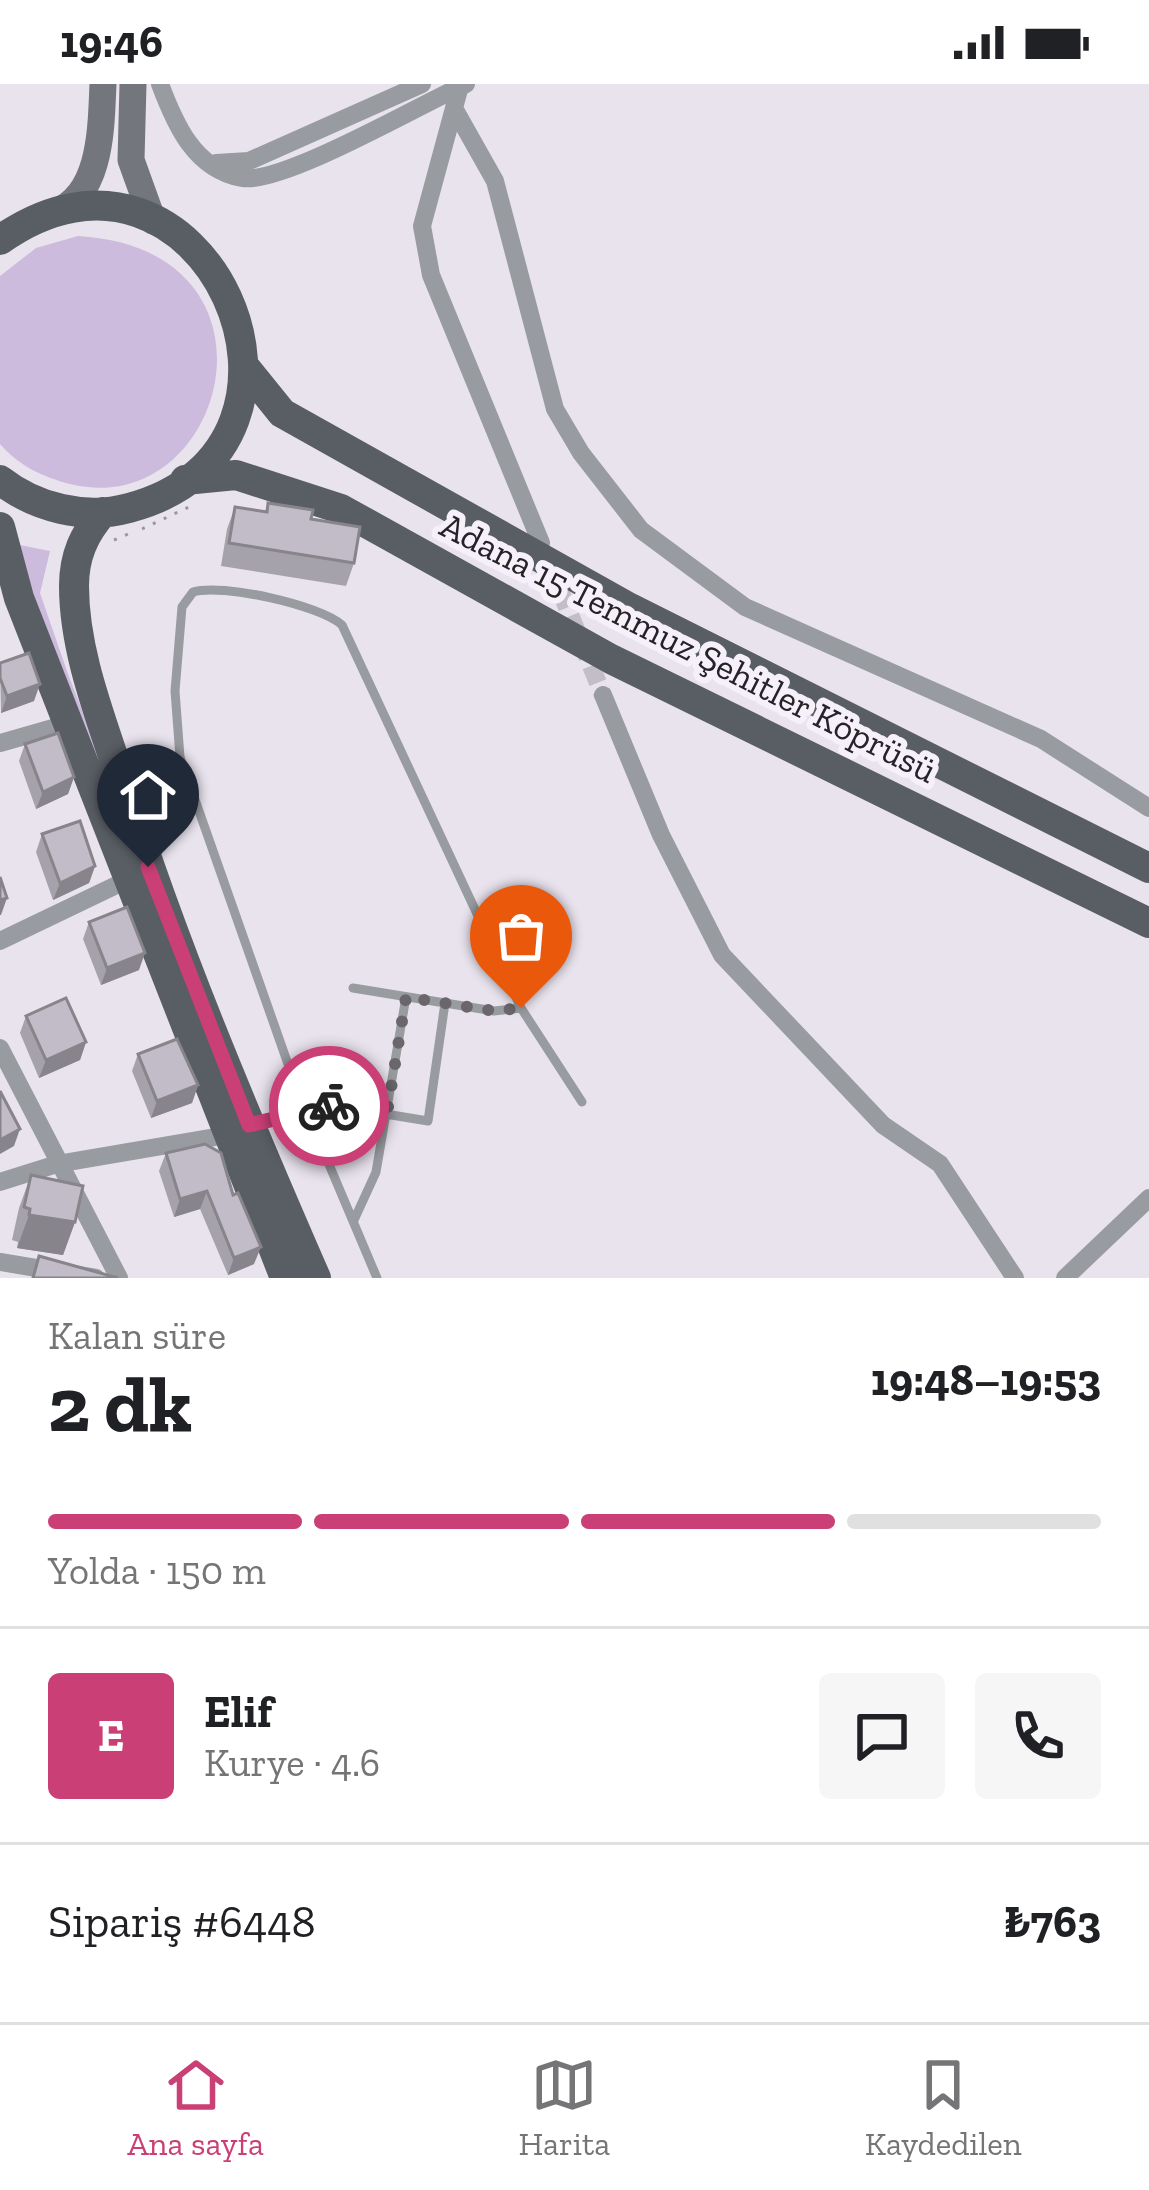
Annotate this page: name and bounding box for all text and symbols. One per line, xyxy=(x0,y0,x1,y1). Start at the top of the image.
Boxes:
text: 19:46 xyxy=(60,15,163,69)
street label: Adana 15 Temmuz Şehitler Köprüsü xyxy=(433,503,944,792)
pin xyxy=(97,744,199,867)
icon: home xyxy=(115,762,181,828)
pin xyxy=(470,885,572,1008)
icon: bag xyxy=(488,903,554,969)
courier xyxy=(269,1046,389,1166)
icon: bike xyxy=(296,1073,362,1139)
text: Kalan süre xyxy=(48,1312,226,1359)
text: 19:48–19:53 xyxy=(871,1353,1101,1407)
text: 2 dk xyxy=(48,1357,192,1451)
text: Yolda · 150 m xyxy=(48,1547,266,1594)
button: chat xyxy=(819,1673,945,1799)
button: phone xyxy=(975,1673,1101,1799)
text: Elif xyxy=(204,1685,272,1739)
text: E xyxy=(98,1709,124,1763)
text: Kurye · 4.6 xyxy=(204,1739,380,1786)
text: Sipariş #6448 xyxy=(48,1895,316,1949)
text: ₺763 xyxy=(1003,1895,1101,1949)
tab: Ana sayfa xyxy=(127,2052,264,2163)
tab: Harita xyxy=(518,2052,610,2163)
tab: Kaydedilen xyxy=(865,2052,1022,2163)

